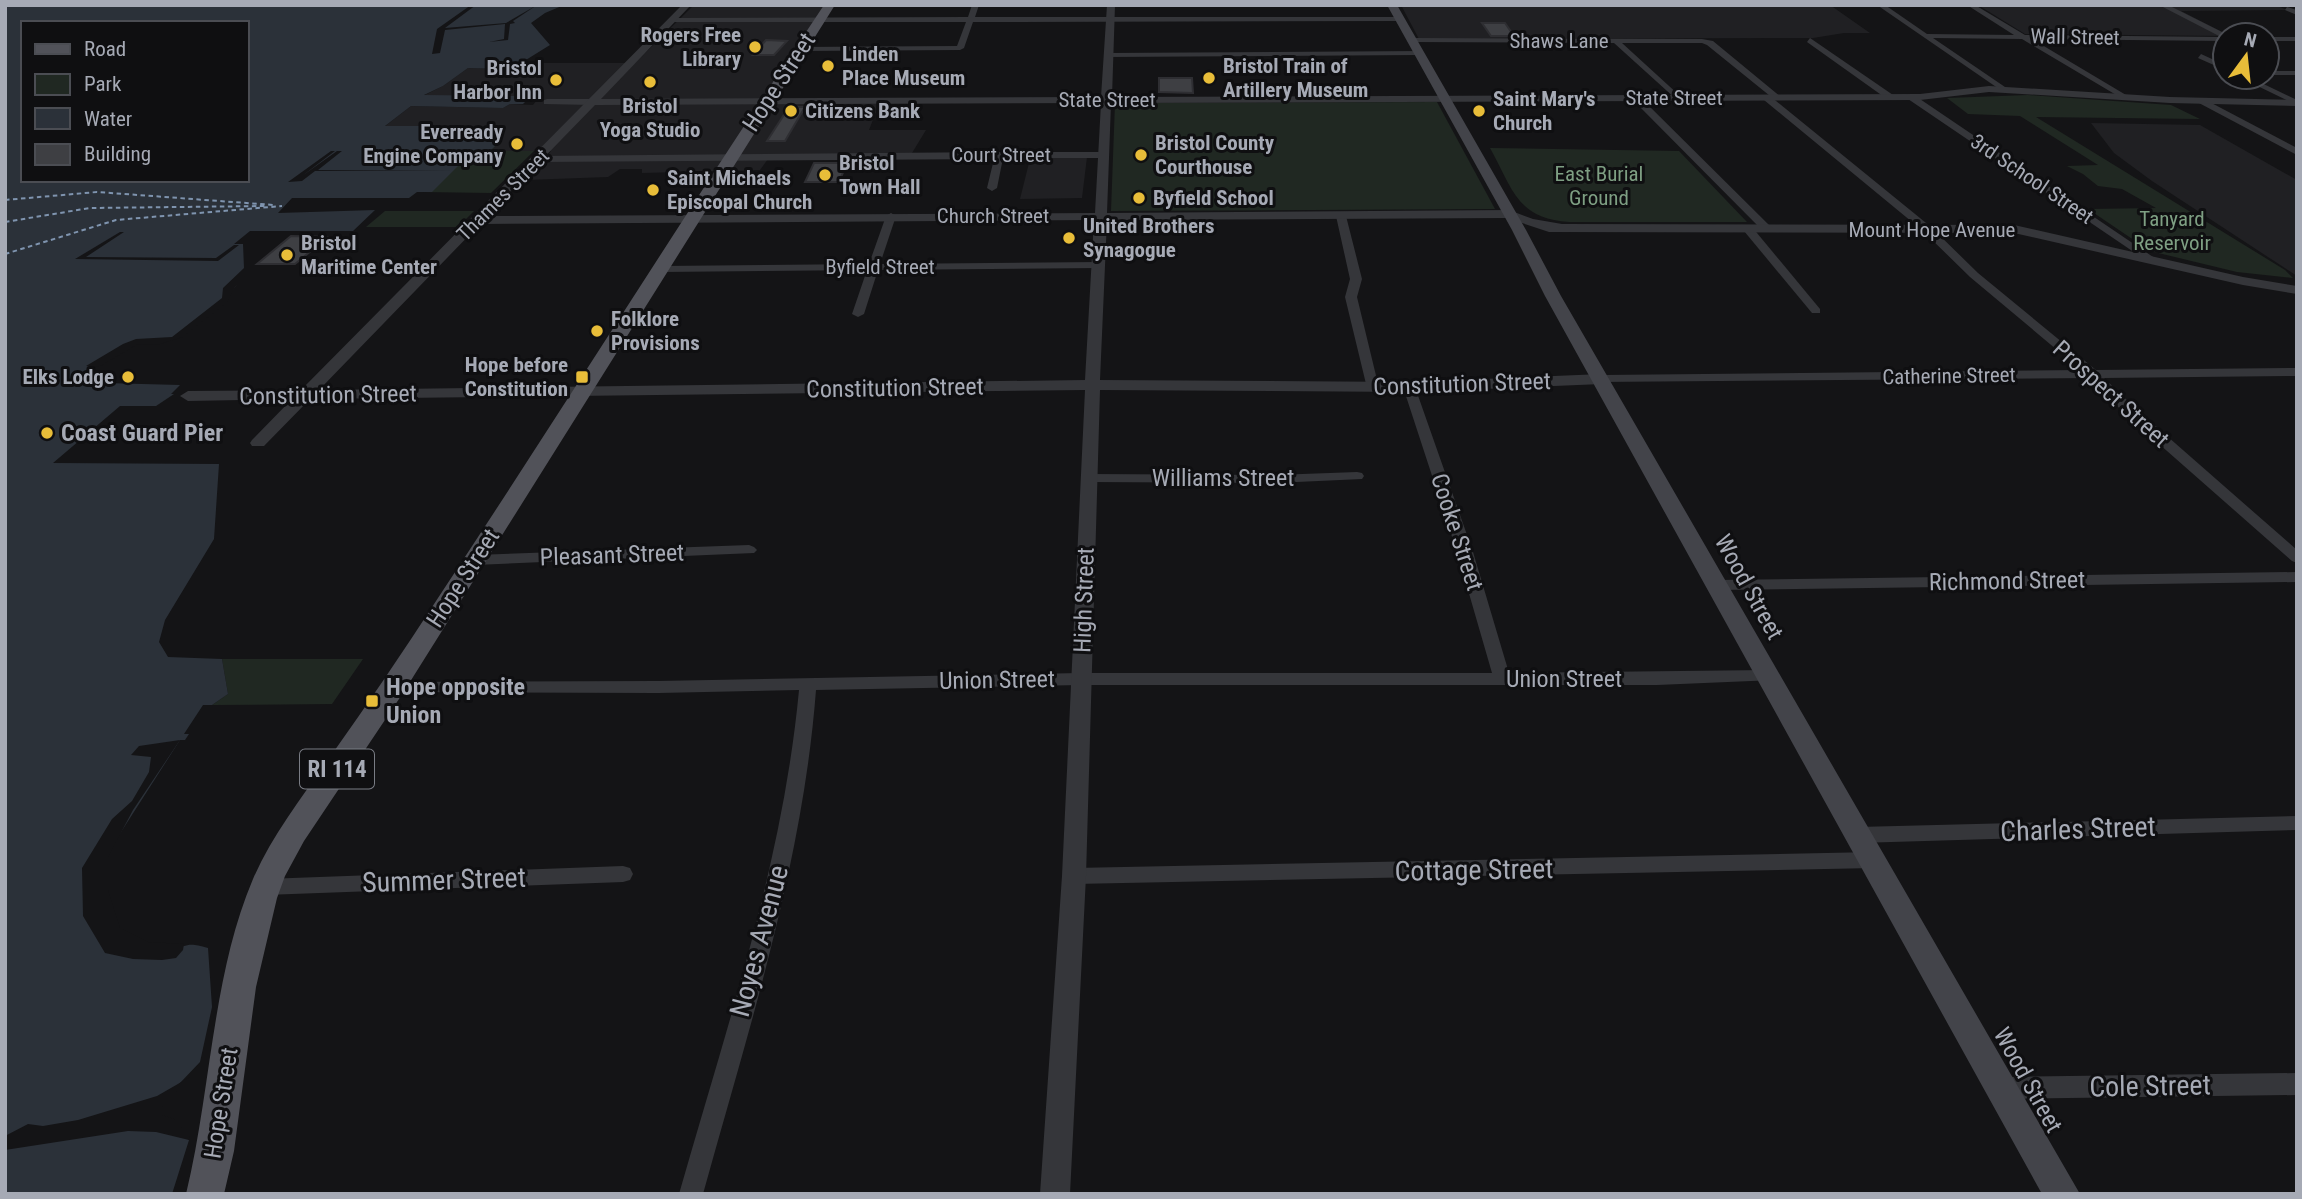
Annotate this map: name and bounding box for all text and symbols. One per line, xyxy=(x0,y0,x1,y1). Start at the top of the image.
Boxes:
legend xyxy=(21,21,248,182)
north arrow xyxy=(2211,21,2281,91)
place label: Rogers Free Library xyxy=(640,23,742,71)
street label: Wall Street xyxy=(2030,24,2120,50)
text: N xyxy=(2242,27,2259,53)
street label: Hope Street xyxy=(737,28,821,136)
street label: Shaws Lane xyxy=(1509,29,1609,53)
text: Road xyxy=(84,37,126,61)
marker: Rogers Free Library xyxy=(747,39,763,55)
place label: Linden Place Museum xyxy=(842,42,965,90)
place label: Bristol Train of Artillery Museum xyxy=(1223,54,1368,102)
place label: Bristol Harbor Inn xyxy=(453,56,542,104)
marker: Linden Place Museum xyxy=(820,58,836,74)
marker: Bristol Train of Artillery Museum xyxy=(1201,70,1217,86)
text: Park xyxy=(84,72,122,96)
marker: Bristol Harbor Inn xyxy=(548,72,564,88)
marker: Bristol Yoga Studio xyxy=(642,74,658,90)
street label: State Street xyxy=(1625,86,1723,110)
place label: Saint Mary's Church xyxy=(1493,87,1596,135)
street label: State Street xyxy=(1058,88,1156,112)
place label: Bristol Yoga Studio xyxy=(600,94,700,142)
place label: Citizens Bank xyxy=(805,99,921,123)
marker: Citizens Bank xyxy=(783,103,799,119)
marker: Saint Mary's Church xyxy=(1471,103,1487,119)
text: Water xyxy=(84,107,132,131)
place label: Everready Engine Company xyxy=(363,120,504,168)
street label: 3rd School Street xyxy=(1966,129,2098,229)
place label: Bristol County Courthouse xyxy=(1155,131,1275,179)
marker: Everready Engine Company xyxy=(509,136,525,152)
text: Building xyxy=(84,142,151,166)
street label: Court Street xyxy=(951,143,1051,167)
street label: Thames Street xyxy=(452,144,554,246)
marker: Bristol County Courthouse xyxy=(1133,147,1149,163)
place label: Bristol Town Hall xyxy=(839,151,921,199)
park label: East Burial Ground xyxy=(1555,162,1643,210)
place label: Saint Michaels Episcopal Church xyxy=(667,166,812,214)
marker: Bristol Town Hall xyxy=(817,167,833,183)
marker: Saint Michaels Episcopal Church xyxy=(645,182,661,198)
place label: Byfield School xyxy=(1153,186,1274,210)
marker: Byfield School xyxy=(1131,190,1147,206)
street label: Church Street xyxy=(937,204,1049,228)
park label: Tanyard Reservoir xyxy=(2133,207,2211,255)
place label: United Brothers Synagogue xyxy=(1083,214,1214,262)
street label: Mount Hope Avenue xyxy=(1849,218,2016,242)
marker: United Brothers Synagogue xyxy=(1061,230,1077,246)
place label: Bristol Maritime Center xyxy=(301,231,437,279)
marker: Bristol Maritime Center xyxy=(279,247,295,263)
street label: Byfield Street xyxy=(825,255,935,279)
place label: Folklore Provisions xyxy=(611,307,700,355)
marker: Folklore Provisions xyxy=(589,323,605,339)
street label: Prospect Street xyxy=(2047,335,2175,453)
place label: Hope before Constitution xyxy=(465,353,568,401)
street label: Catherine Street xyxy=(1882,363,2016,389)
place label: Elks Lodge xyxy=(22,365,114,389)
street label: Constitution Street xyxy=(1373,367,1551,401)
marker: Elks Lodge xyxy=(120,369,136,385)
marker: Hope before Constitution xyxy=(574,369,590,385)
street label: Constitution Street xyxy=(806,372,984,404)
street label: Constitution Street xyxy=(239,379,417,411)
place label: Coast Guard Pier xyxy=(61,419,223,447)
marker: Coast Guard Pier xyxy=(39,425,55,441)
street label: Williams Street xyxy=(1152,464,1294,492)
street label: Cooke Street xyxy=(1425,470,1489,594)
street label: Hope Street xyxy=(421,524,505,632)
street label: Wood Street xyxy=(1709,530,1789,644)
street label: Pleasant Street xyxy=(539,538,685,572)
street label: High Street xyxy=(1068,547,1100,653)
street label: Richmond Street xyxy=(1929,566,2085,596)
street label: Union Street xyxy=(939,665,1055,695)
street label: Union Street xyxy=(1506,665,1622,693)
place label: Hope opposite Union xyxy=(386,673,525,729)
marker: Hope opposite Union xyxy=(364,693,380,709)
road number: RI 114 xyxy=(300,750,374,789)
street label: Charles Street xyxy=(2000,810,2156,848)
street label: Cottage Street xyxy=(1394,852,1554,888)
street label: Summer Street xyxy=(362,861,526,899)
street label: Noyes Avenue xyxy=(723,862,795,1020)
street label: Wood Street xyxy=(1988,1023,2068,1137)
street label: Hope Street xyxy=(198,1046,244,1160)
street label: Cole Street xyxy=(2089,1068,2211,1104)

